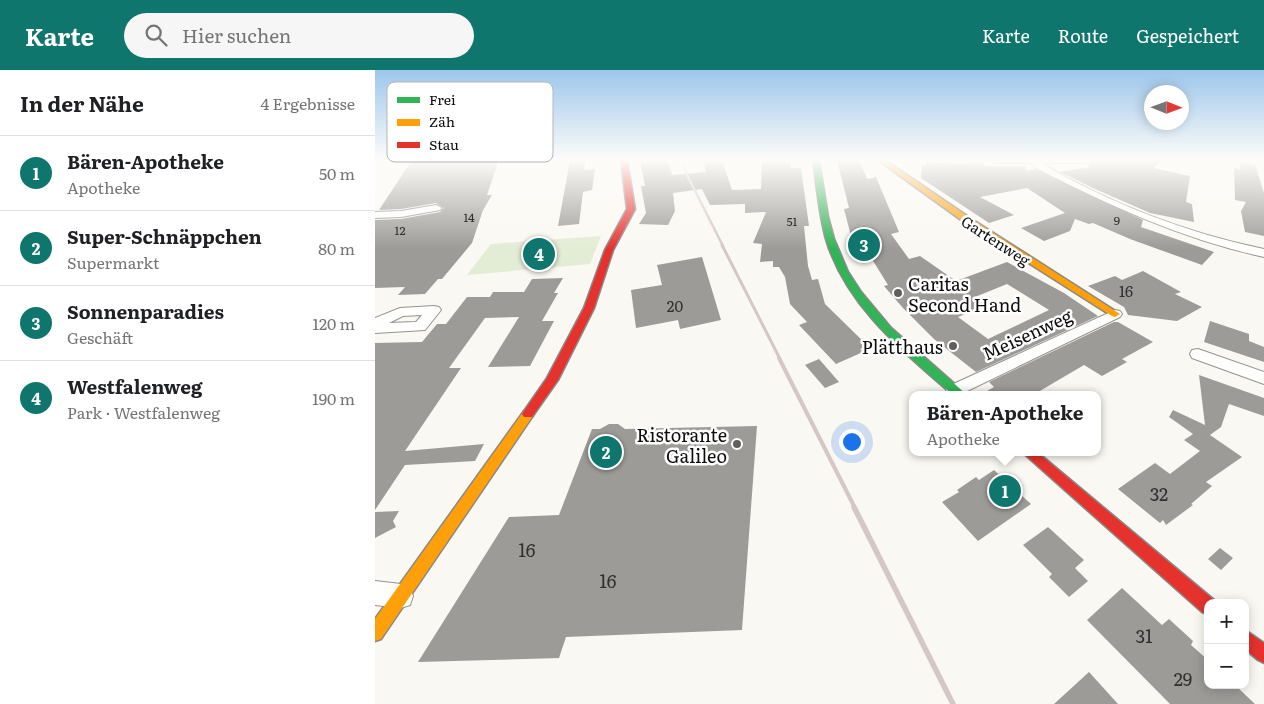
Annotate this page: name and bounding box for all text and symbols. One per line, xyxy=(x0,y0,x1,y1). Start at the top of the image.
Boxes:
search box xyxy=(124,13,474,58)
text: Karte xyxy=(25,18,94,53)
icon: search xyxy=(142,21,170,49)
text: Hier suchen xyxy=(182,21,291,49)
text: Karte xyxy=(982,22,1030,49)
text: Route xyxy=(1058,22,1108,49)
text: Gespeichert xyxy=(1136,22,1239,49)
legend xyxy=(387,82,553,162)
north arrow xyxy=(1144,85,1189,130)
text: In der Nähe xyxy=(20,87,144,118)
text: Frei xyxy=(429,89,456,109)
text: 4 Ergebnisse xyxy=(261,91,355,115)
text: Zäh xyxy=(429,111,455,131)
text: Stau xyxy=(429,134,459,154)
text: Bären-Apotheke xyxy=(67,147,224,175)
text: 1 xyxy=(33,161,39,185)
text: 50 m xyxy=(319,161,355,185)
text: Apotheke xyxy=(67,175,140,199)
house number: 14 xyxy=(463,208,475,226)
street label: Gartenweg xyxy=(957,209,1036,271)
house number: 9 xyxy=(1114,211,1120,229)
house number: 51 xyxy=(787,212,798,230)
house number: 12 xyxy=(395,221,405,239)
text: Super-Schnäppchen xyxy=(67,222,262,250)
pin: 3 xyxy=(848,226,880,264)
pin: 4 xyxy=(523,235,555,273)
text: 2 xyxy=(32,236,40,260)
text: 80 m xyxy=(318,236,355,260)
text: Supermarkt xyxy=(67,250,160,274)
place label: Caritas Second Hand xyxy=(908,270,1021,318)
house number: 16 xyxy=(1119,279,1133,302)
marker: Caritas Second Hand xyxy=(892,287,904,299)
house number: 20 xyxy=(667,294,683,317)
text: Sonnenparadies xyxy=(67,297,224,325)
street label: Meisenweg xyxy=(978,301,1077,367)
text: 3 xyxy=(32,311,40,335)
text: 120 m xyxy=(312,311,355,335)
text: Geschäft xyxy=(67,325,133,349)
place label: Plätthaus xyxy=(862,333,943,360)
marker: Plätthaus xyxy=(947,340,959,352)
text: Westfalenweg xyxy=(67,372,202,400)
text: 4 xyxy=(31,386,41,410)
text: 190 m xyxy=(312,386,355,410)
popup xyxy=(909,391,1101,456)
text: Bären-Apotheke xyxy=(926,398,1084,426)
text: Park · Westfalenweg xyxy=(67,400,220,424)
place label: Ristorante Galileo xyxy=(637,421,727,469)
text: Apotheke xyxy=(926,426,1000,450)
your location xyxy=(839,429,865,455)
pin: 2 xyxy=(590,433,622,471)
marker: Ristorante Galileo xyxy=(731,438,743,450)
pin: 1 xyxy=(989,472,1021,510)
house number: 32 xyxy=(1150,480,1168,507)
house number: 16 xyxy=(519,536,536,563)
house number: 16 xyxy=(600,567,617,594)
map controls xyxy=(1204,599,1249,689)
button: + xyxy=(1204,599,1249,644)
house number: 31 xyxy=(1135,622,1153,649)
button: − xyxy=(1204,644,1249,689)
house number: 29 xyxy=(1174,665,1192,692)

